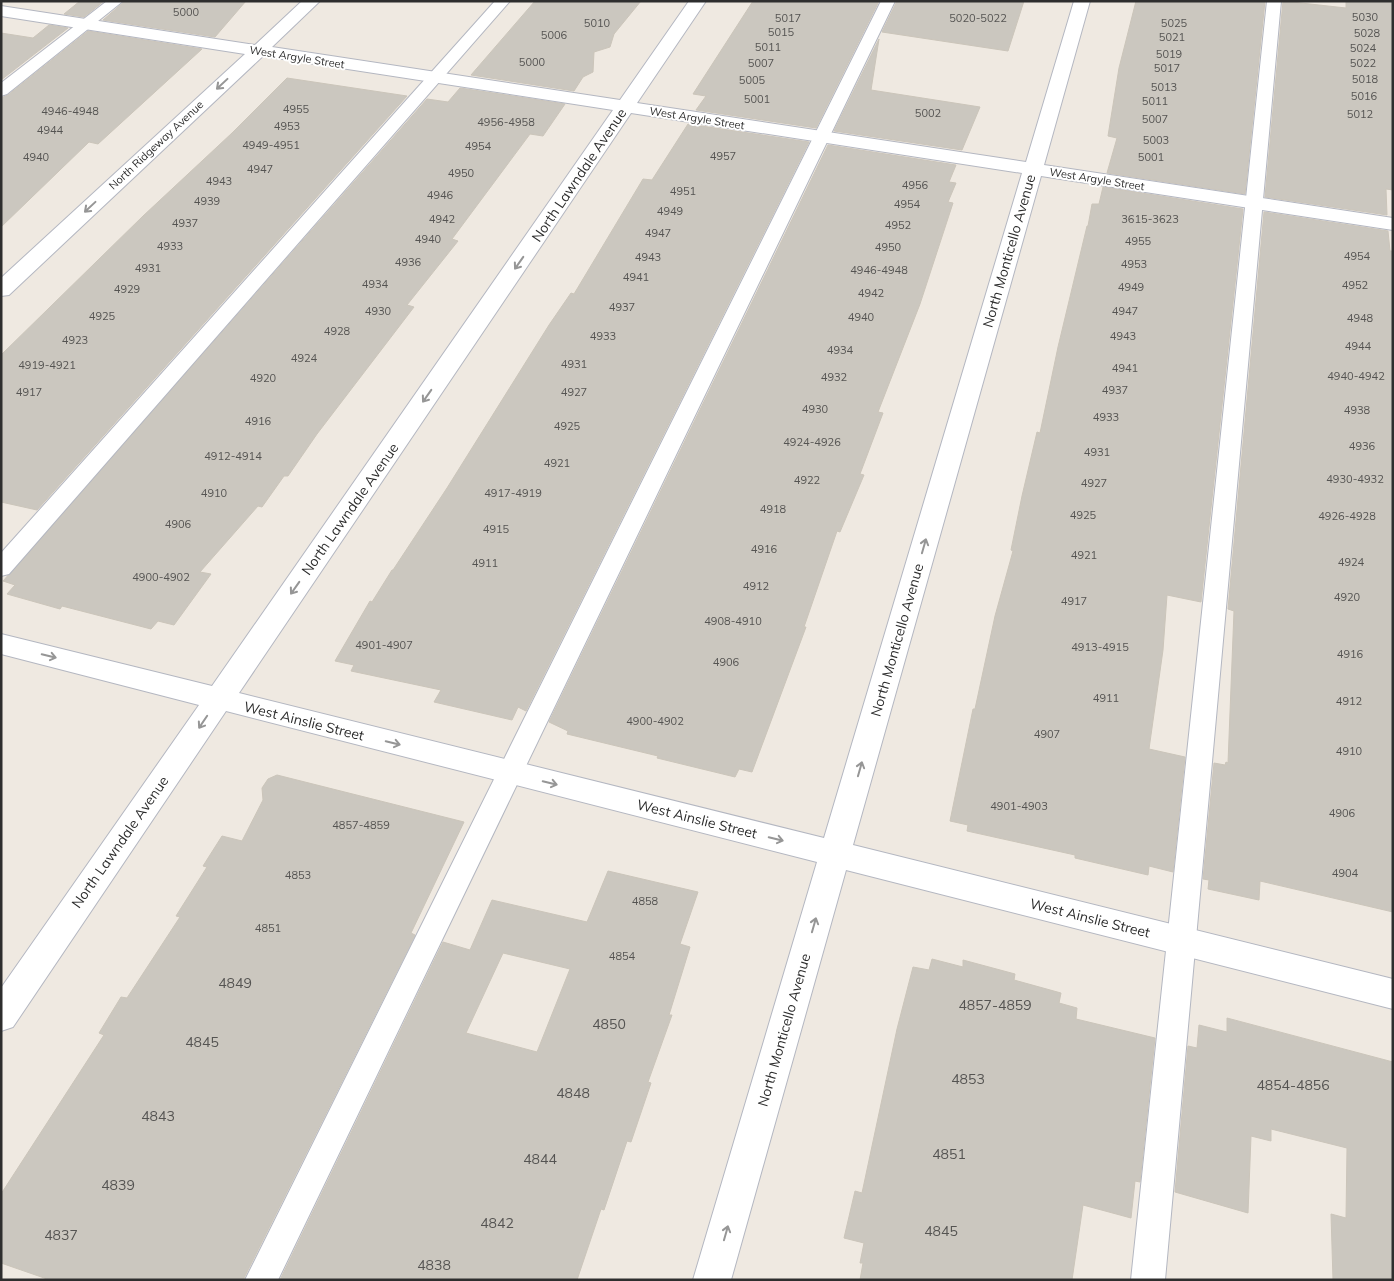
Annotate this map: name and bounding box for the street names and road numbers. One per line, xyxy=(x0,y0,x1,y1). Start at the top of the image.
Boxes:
street label: West Argyle Street xyxy=(248,43,346,71)
street label: North Ridgeway Avenue xyxy=(106,97,206,193)
street label: West Argyle Street xyxy=(648,104,746,132)
street label: North Lawndale Avenue xyxy=(528,105,630,245)
street label: West Argyle Street xyxy=(1048,165,1146,193)
street label: North Monticello Avenue xyxy=(978,172,1040,330)
street label: North Lawndale Avenue xyxy=(298,439,402,579)
street label: North Monticello Avenue xyxy=(866,561,928,719)
street label: West Ainslie Street xyxy=(242,697,366,745)
street label: North Lawndale Avenue xyxy=(68,772,172,912)
street label: West Ainslie Street xyxy=(635,795,759,843)
street label: West Ainslie Street xyxy=(1028,894,1152,942)
street label: North Monticello Avenue xyxy=(753,951,815,1109)

